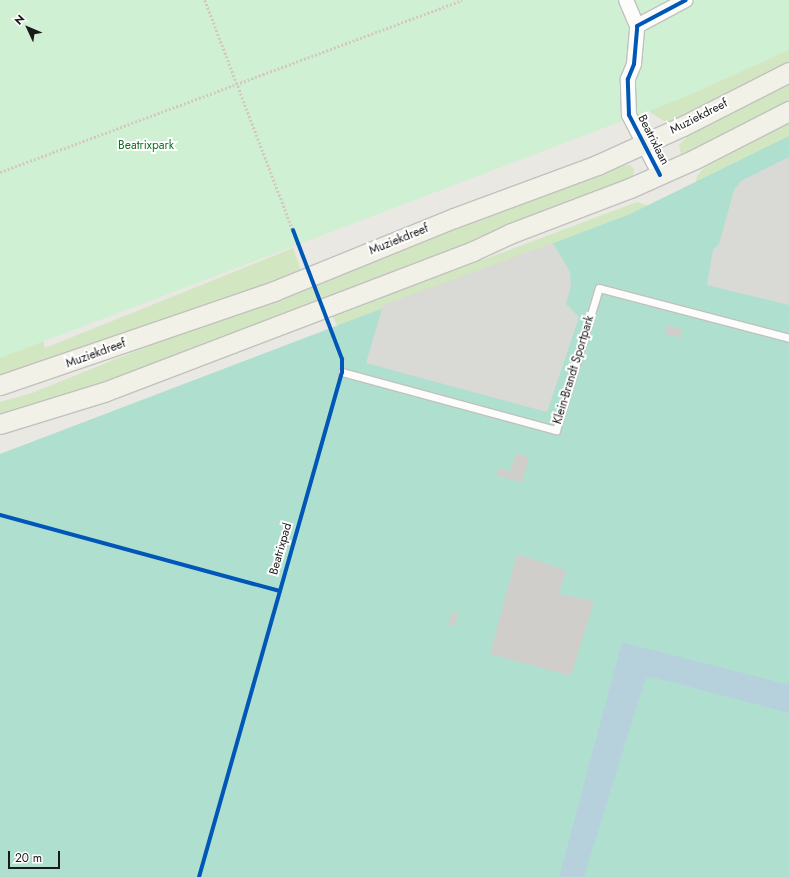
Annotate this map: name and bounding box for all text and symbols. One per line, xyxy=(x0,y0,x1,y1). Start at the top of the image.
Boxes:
north arrow xyxy=(8,8,48,48)
text: N xyxy=(11,11,28,28)
street label: Muziekdreef xyxy=(668,96,730,138)
street label: Beatrixlaan xyxy=(634,112,672,168)
park label: Beatrixpark xyxy=(118,139,174,153)
street label: Muziekdreef xyxy=(367,222,431,258)
street label: Klein-Brandt Sportpark xyxy=(551,314,597,426)
street label: Muziekdreef xyxy=(64,337,128,371)
street label: Beatrixpad xyxy=(267,521,295,577)
scale bar xyxy=(10,843,62,869)
text: 20 m xyxy=(15,849,42,867)

